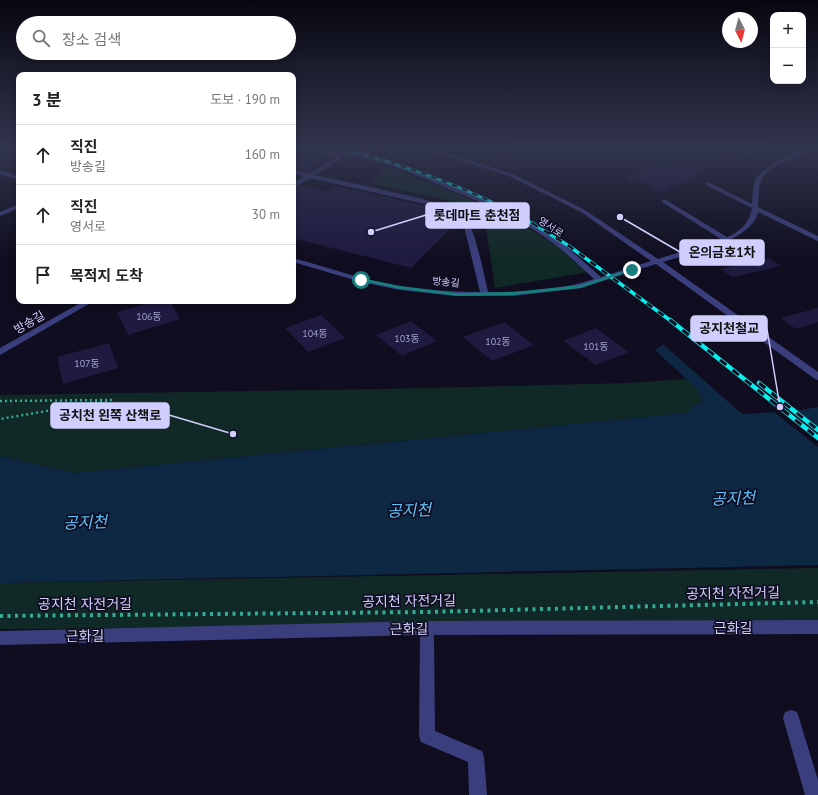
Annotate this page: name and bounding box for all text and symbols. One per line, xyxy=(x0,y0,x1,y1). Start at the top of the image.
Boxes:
north arrow xyxy=(722,12,758,48)
map controls xyxy=(770,12,806,84)
button: + xyxy=(770,12,806,48)
search box xyxy=(16,16,296,60)
icon: search xyxy=(30,27,52,49)
text: 장소 검색 xyxy=(62,30,121,49)
button: − xyxy=(770,48,806,84)
text: 3 분 xyxy=(32,89,62,111)
text: 도보 · 190 m xyxy=(210,91,280,108)
text: 직진 xyxy=(70,137,98,156)
icon: ahead xyxy=(32,144,54,166)
text: 160 m xyxy=(245,146,280,163)
text: 방송길 xyxy=(70,158,106,175)
text: 직진 xyxy=(70,197,98,216)
callout: 롯데마트 춘천점 xyxy=(426,203,529,228)
icon: ahead xyxy=(32,204,54,226)
text: 30 m xyxy=(252,206,280,223)
text: 롯데마트 춘천점 xyxy=(433,207,521,224)
street label: 영서로 xyxy=(536,214,566,240)
text: 영서로 xyxy=(70,218,106,235)
callout: 온의금호1차 xyxy=(680,240,764,265)
text: 온의금호1차 xyxy=(688,244,756,261)
route end xyxy=(623,261,641,279)
icon: arrive xyxy=(32,264,54,286)
text: 목적지 도착 xyxy=(70,266,143,285)
route start xyxy=(352,271,370,289)
street label: 방송길 xyxy=(432,274,460,290)
street label: 방송길 xyxy=(11,307,47,337)
house number: 106동 xyxy=(136,310,162,323)
callout: 공지천철교 xyxy=(691,316,767,341)
text: 공지천철교 xyxy=(699,320,759,337)
house number: 104동 xyxy=(302,327,328,340)
house number: 103동 xyxy=(394,332,420,345)
house number: 102동 xyxy=(485,335,511,348)
house number: 101동 xyxy=(583,340,609,353)
house number: 107동 xyxy=(74,357,100,370)
callout: 공치천 왼쪽 산책로 xyxy=(51,403,169,428)
text: 공치천 왼쪽 산책로 xyxy=(59,407,161,424)
water label: 공지천 xyxy=(711,487,758,509)
water label: 공지천 xyxy=(387,499,434,521)
water label: 공지천 xyxy=(63,511,110,533)
street label: 공지천 자전거길 xyxy=(686,583,780,603)
street label: 공지천 자전거길 xyxy=(362,591,456,611)
street label: 공지천 자전거길 xyxy=(38,595,132,613)
street label: 근화길 xyxy=(714,619,752,637)
street label: 근화길 xyxy=(390,620,428,638)
street label: 근화길 xyxy=(66,627,104,645)

